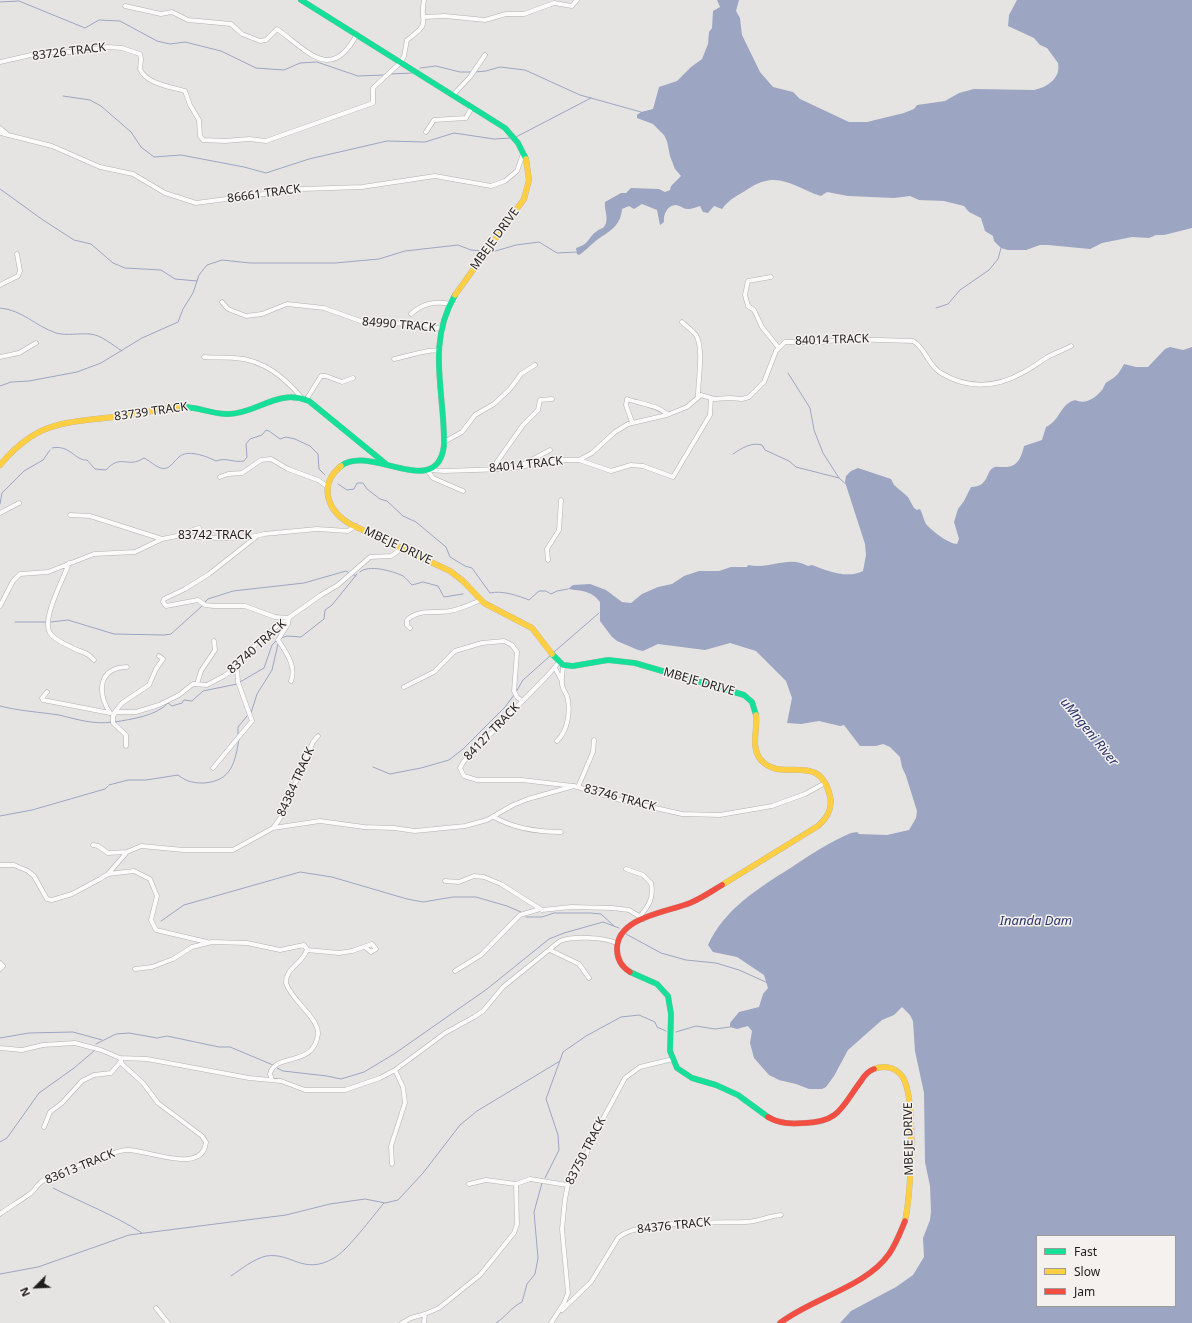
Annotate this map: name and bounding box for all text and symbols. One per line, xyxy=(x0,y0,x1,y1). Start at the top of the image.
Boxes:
street label: 83726 TRACK xyxy=(31,40,107,64)
street label: 86661 TRACK xyxy=(226,182,302,206)
street label: MBEJE DRIVE xyxy=(468,205,522,273)
street label: 84990 TRACK xyxy=(362,315,436,335)
street label: 84014 TRACK xyxy=(795,332,869,348)
street label: 83739 TRACK xyxy=(113,400,189,424)
street label: 84014 TRACK xyxy=(488,454,564,476)
street label: MBEJE DRIVE xyxy=(362,524,434,568)
street label: 83742 TRACK xyxy=(178,529,252,543)
street label: 83740 TRACK xyxy=(225,617,289,677)
street label: MBEJE DRIVE xyxy=(662,665,736,699)
water label: uMngeni River xyxy=(1057,695,1121,769)
street label: 84127 TRACK xyxy=(461,700,523,764)
street label: 84384 TRACK xyxy=(274,745,318,819)
street label: 83746 TRACK xyxy=(582,781,658,815)
water label: Inanda Dam xyxy=(1000,913,1072,929)
street label: MBEJE DRIVE xyxy=(901,1102,917,1176)
street label: 83750 TRACK xyxy=(563,1115,609,1187)
street label: 83613 TRACK xyxy=(43,1146,117,1188)
street label: 84376 TRACK xyxy=(636,1215,712,1237)
legend xyxy=(1036,1235,1176,1307)
text: Fast xyxy=(1074,1243,1097,1260)
text: Slow xyxy=(1074,1263,1100,1280)
north arrow xyxy=(16,1267,56,1307)
text: Jam xyxy=(1074,1283,1095,1300)
text: N xyxy=(16,1285,33,1299)

